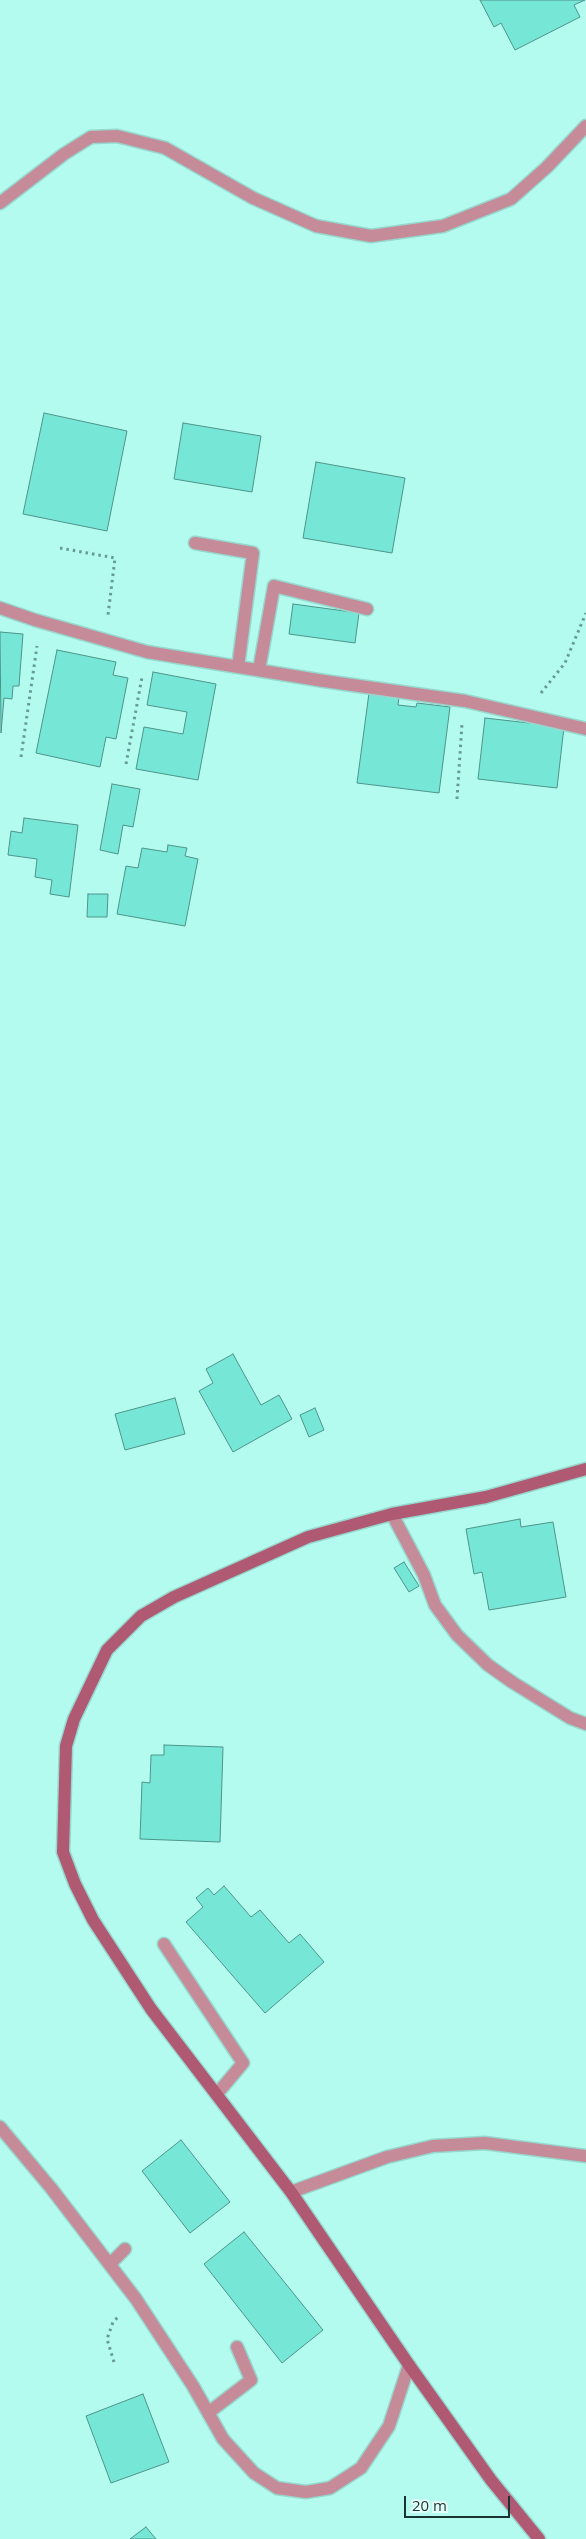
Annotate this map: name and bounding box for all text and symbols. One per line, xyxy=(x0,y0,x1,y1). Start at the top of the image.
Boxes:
scale bar xyxy=(406,2486,512,2518)
text: 20 m xyxy=(412,2495,447,2515)

